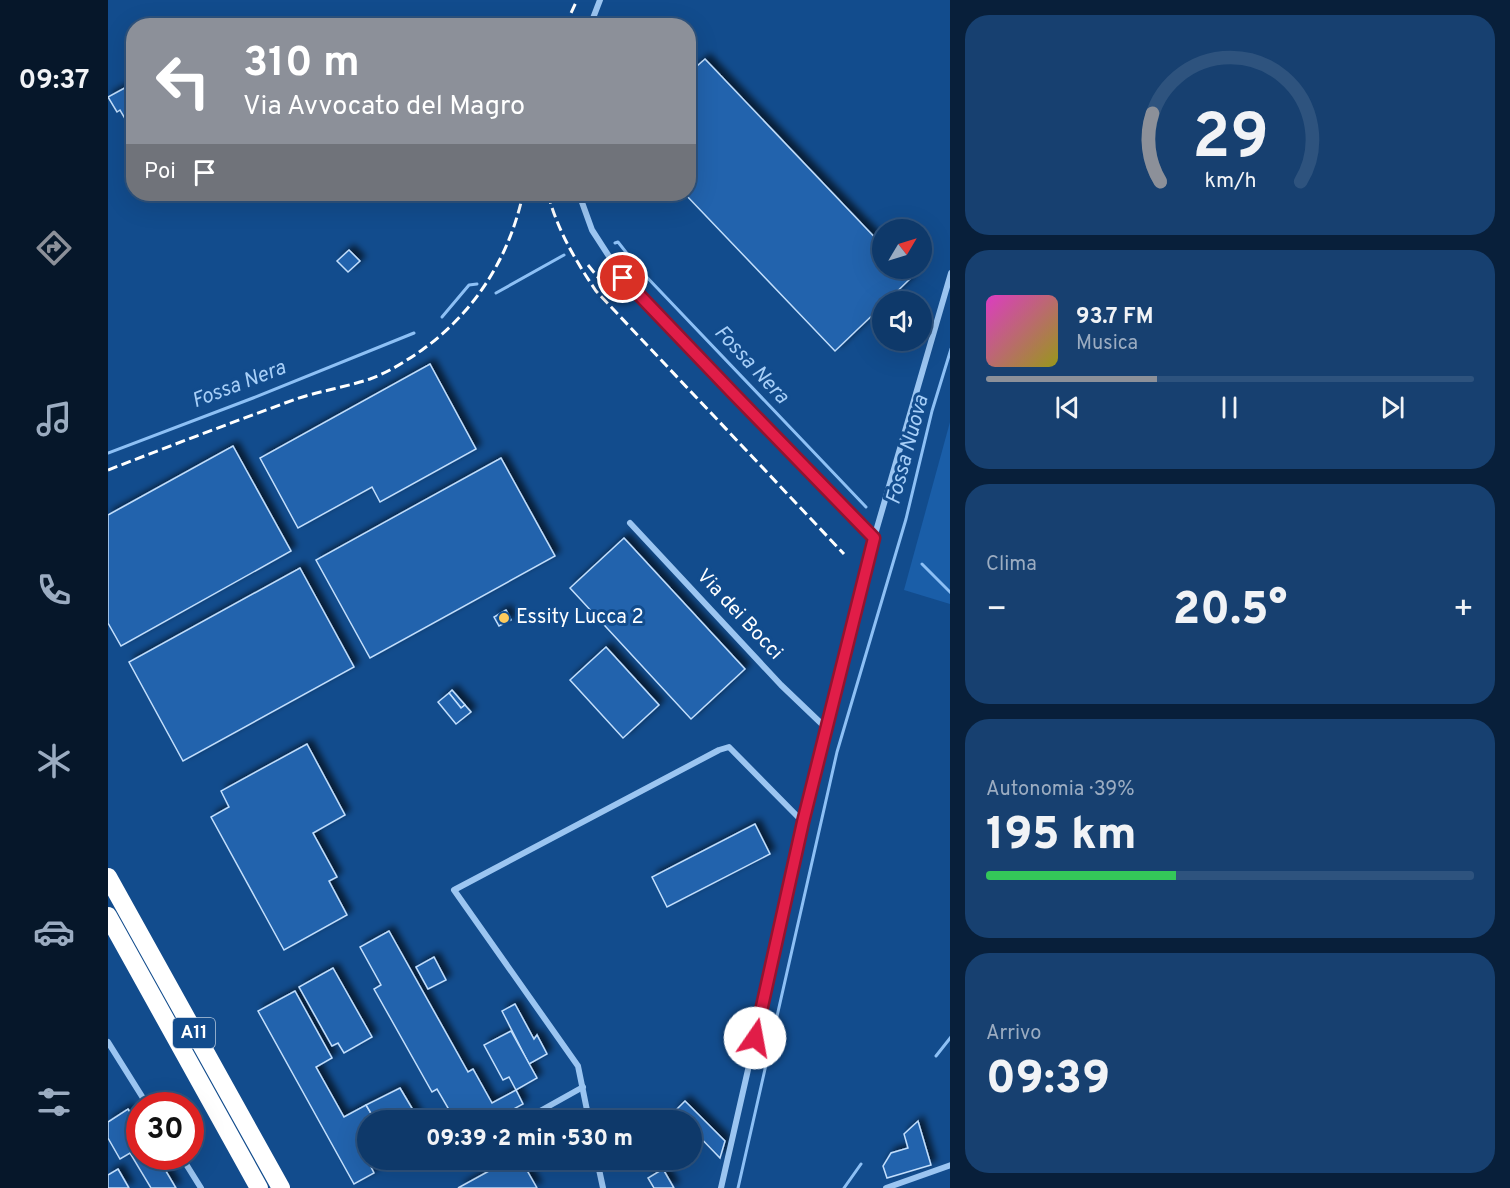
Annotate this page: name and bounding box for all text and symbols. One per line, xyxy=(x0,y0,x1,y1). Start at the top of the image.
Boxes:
text: 310 m xyxy=(243,38,360,91)
icon: left xyxy=(144,42,222,120)
text: 09:37 xyxy=(18,64,90,98)
text: Via Avvocato del Magro xyxy=(243,90,525,124)
text: 29 xyxy=(1192,101,1268,180)
icon: arrive xyxy=(188,156,221,189)
text: Poi xyxy=(144,159,176,186)
text: km/h xyxy=(1204,168,1256,195)
north arrow xyxy=(872,219,932,279)
map controls xyxy=(872,219,932,351)
icon: directions xyxy=(33,227,75,269)
pin xyxy=(597,252,648,303)
icon: arrive xyxy=(606,261,639,294)
button: sound xyxy=(872,291,932,351)
text: 93.7 FM xyxy=(1076,304,1153,331)
water label: Fossa Nera xyxy=(708,320,795,410)
text: Musica xyxy=(1076,331,1138,357)
water label: Fossa Nera xyxy=(188,355,290,415)
icon: previous xyxy=(1051,391,1084,424)
icon: pause xyxy=(1213,391,1246,424)
icon: next xyxy=(1376,391,1409,424)
water label: Fossa Nuova xyxy=(880,392,936,508)
icon: music xyxy=(33,398,75,440)
text: Clima xyxy=(986,552,1037,578)
street label: Via dei Bocci xyxy=(690,564,788,666)
icon: phone xyxy=(33,569,75,611)
text: 20.5° xyxy=(1173,583,1287,640)
text: − xyxy=(986,590,1007,632)
text: + xyxy=(1453,590,1474,632)
place label: Essity Lucca 2 xyxy=(516,605,644,631)
marker: Essity Lucca 2 xyxy=(497,611,511,625)
icon: climate xyxy=(33,740,75,782)
text: Autonomia · 39% xyxy=(986,777,1135,803)
text: 195 km xyxy=(986,808,1137,865)
icon: car xyxy=(33,911,75,953)
position arrow xyxy=(723,1006,787,1070)
road number: A11 xyxy=(173,1018,215,1048)
text: Arrivo xyxy=(986,1021,1041,1047)
text: 09:39 xyxy=(986,1052,1110,1109)
icon: filters xyxy=(33,1081,75,1123)
speed limit sign: 30 xyxy=(126,1092,204,1170)
text: 09:39 · 2 min · 530 m xyxy=(426,1126,633,1153)

